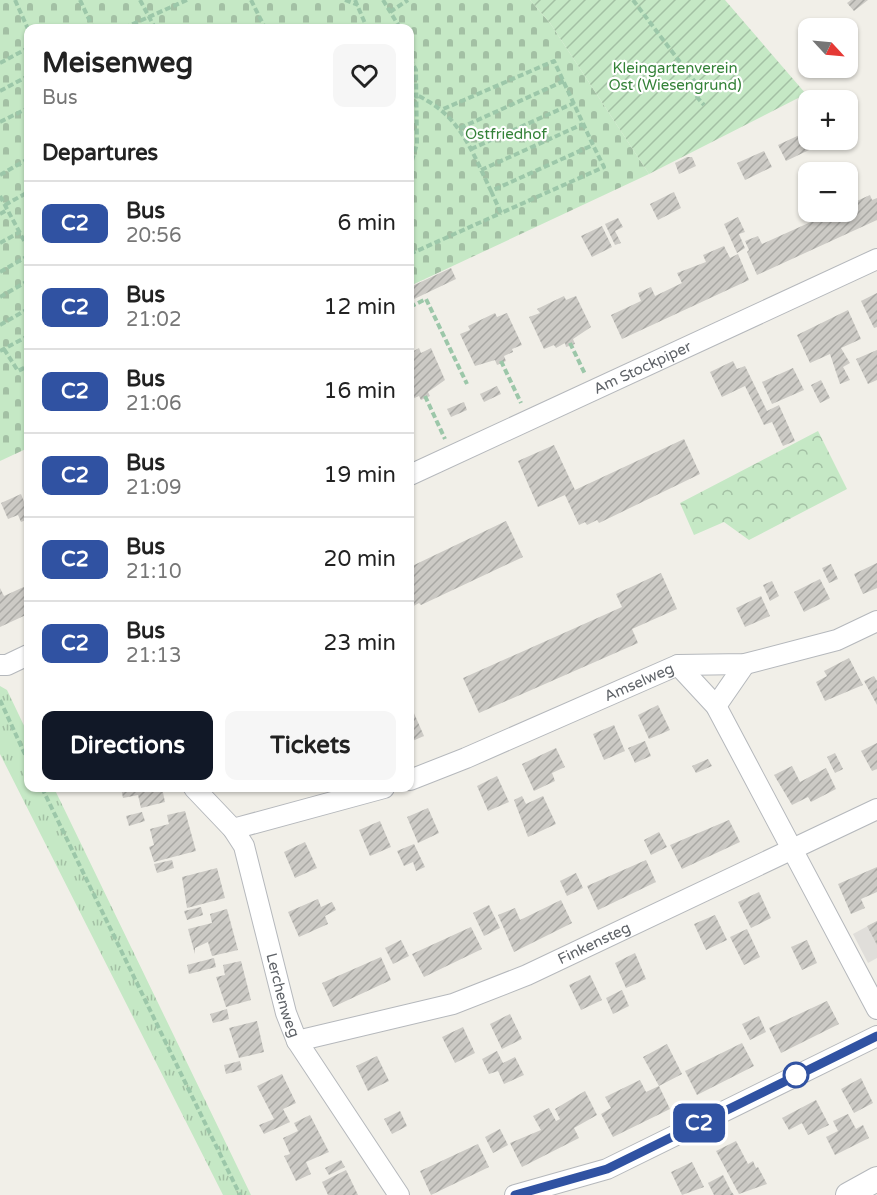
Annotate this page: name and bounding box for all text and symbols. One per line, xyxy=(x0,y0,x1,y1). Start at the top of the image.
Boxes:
north arrow xyxy=(798,18,858,78)
map controls xyxy=(798,18,858,222)
button: heart xyxy=(333,44,396,107)
text: Meisenweg xyxy=(42,46,193,80)
park label: Kleingartenverein Ost (Wiesengrund) xyxy=(608,59,742,94)
text: Bus xyxy=(42,86,78,110)
button: + xyxy=(798,90,858,150)
park label: Ostfriedhof xyxy=(465,125,547,143)
text: Departures xyxy=(42,140,158,166)
button: − xyxy=(798,162,858,222)
text: Bus xyxy=(126,198,165,224)
text: 6 min xyxy=(337,210,396,236)
text: C2 xyxy=(61,211,89,236)
text: 20:56 xyxy=(126,224,181,248)
text: Bus xyxy=(126,282,165,308)
text: 12 min xyxy=(324,294,396,320)
text: C2 xyxy=(61,295,89,320)
text: 21:02 xyxy=(126,308,181,332)
street label: Am Stockpiper xyxy=(591,337,694,398)
text: Bus xyxy=(126,366,165,392)
text: 16 min xyxy=(324,378,396,404)
text: C2 xyxy=(61,379,89,404)
text: 21:06 xyxy=(126,392,181,416)
text: Bus xyxy=(126,450,165,476)
text: 19 min xyxy=(324,462,396,488)
text: C2 xyxy=(61,463,89,488)
text: 21:09 xyxy=(126,476,181,500)
text: Bus xyxy=(126,534,165,560)
text: 20 min xyxy=(324,546,396,572)
text: C2 xyxy=(61,547,89,572)
text: 21:10 xyxy=(126,560,181,584)
text: Bus xyxy=(126,618,165,644)
text: 23 min xyxy=(324,630,396,656)
text: C2 xyxy=(61,631,89,656)
text: 21:13 xyxy=(126,644,181,668)
street label: Amselweg xyxy=(601,659,676,705)
button: Directions xyxy=(42,711,213,780)
button: Tickets xyxy=(225,711,396,780)
street label: Finkensteg xyxy=(555,918,633,968)
street label: Lerchenweg xyxy=(262,951,304,1040)
unlabelled marker xyxy=(783,1062,809,1088)
line badge: C2 xyxy=(672,1104,726,1142)
text: C2 xyxy=(685,1111,713,1136)

